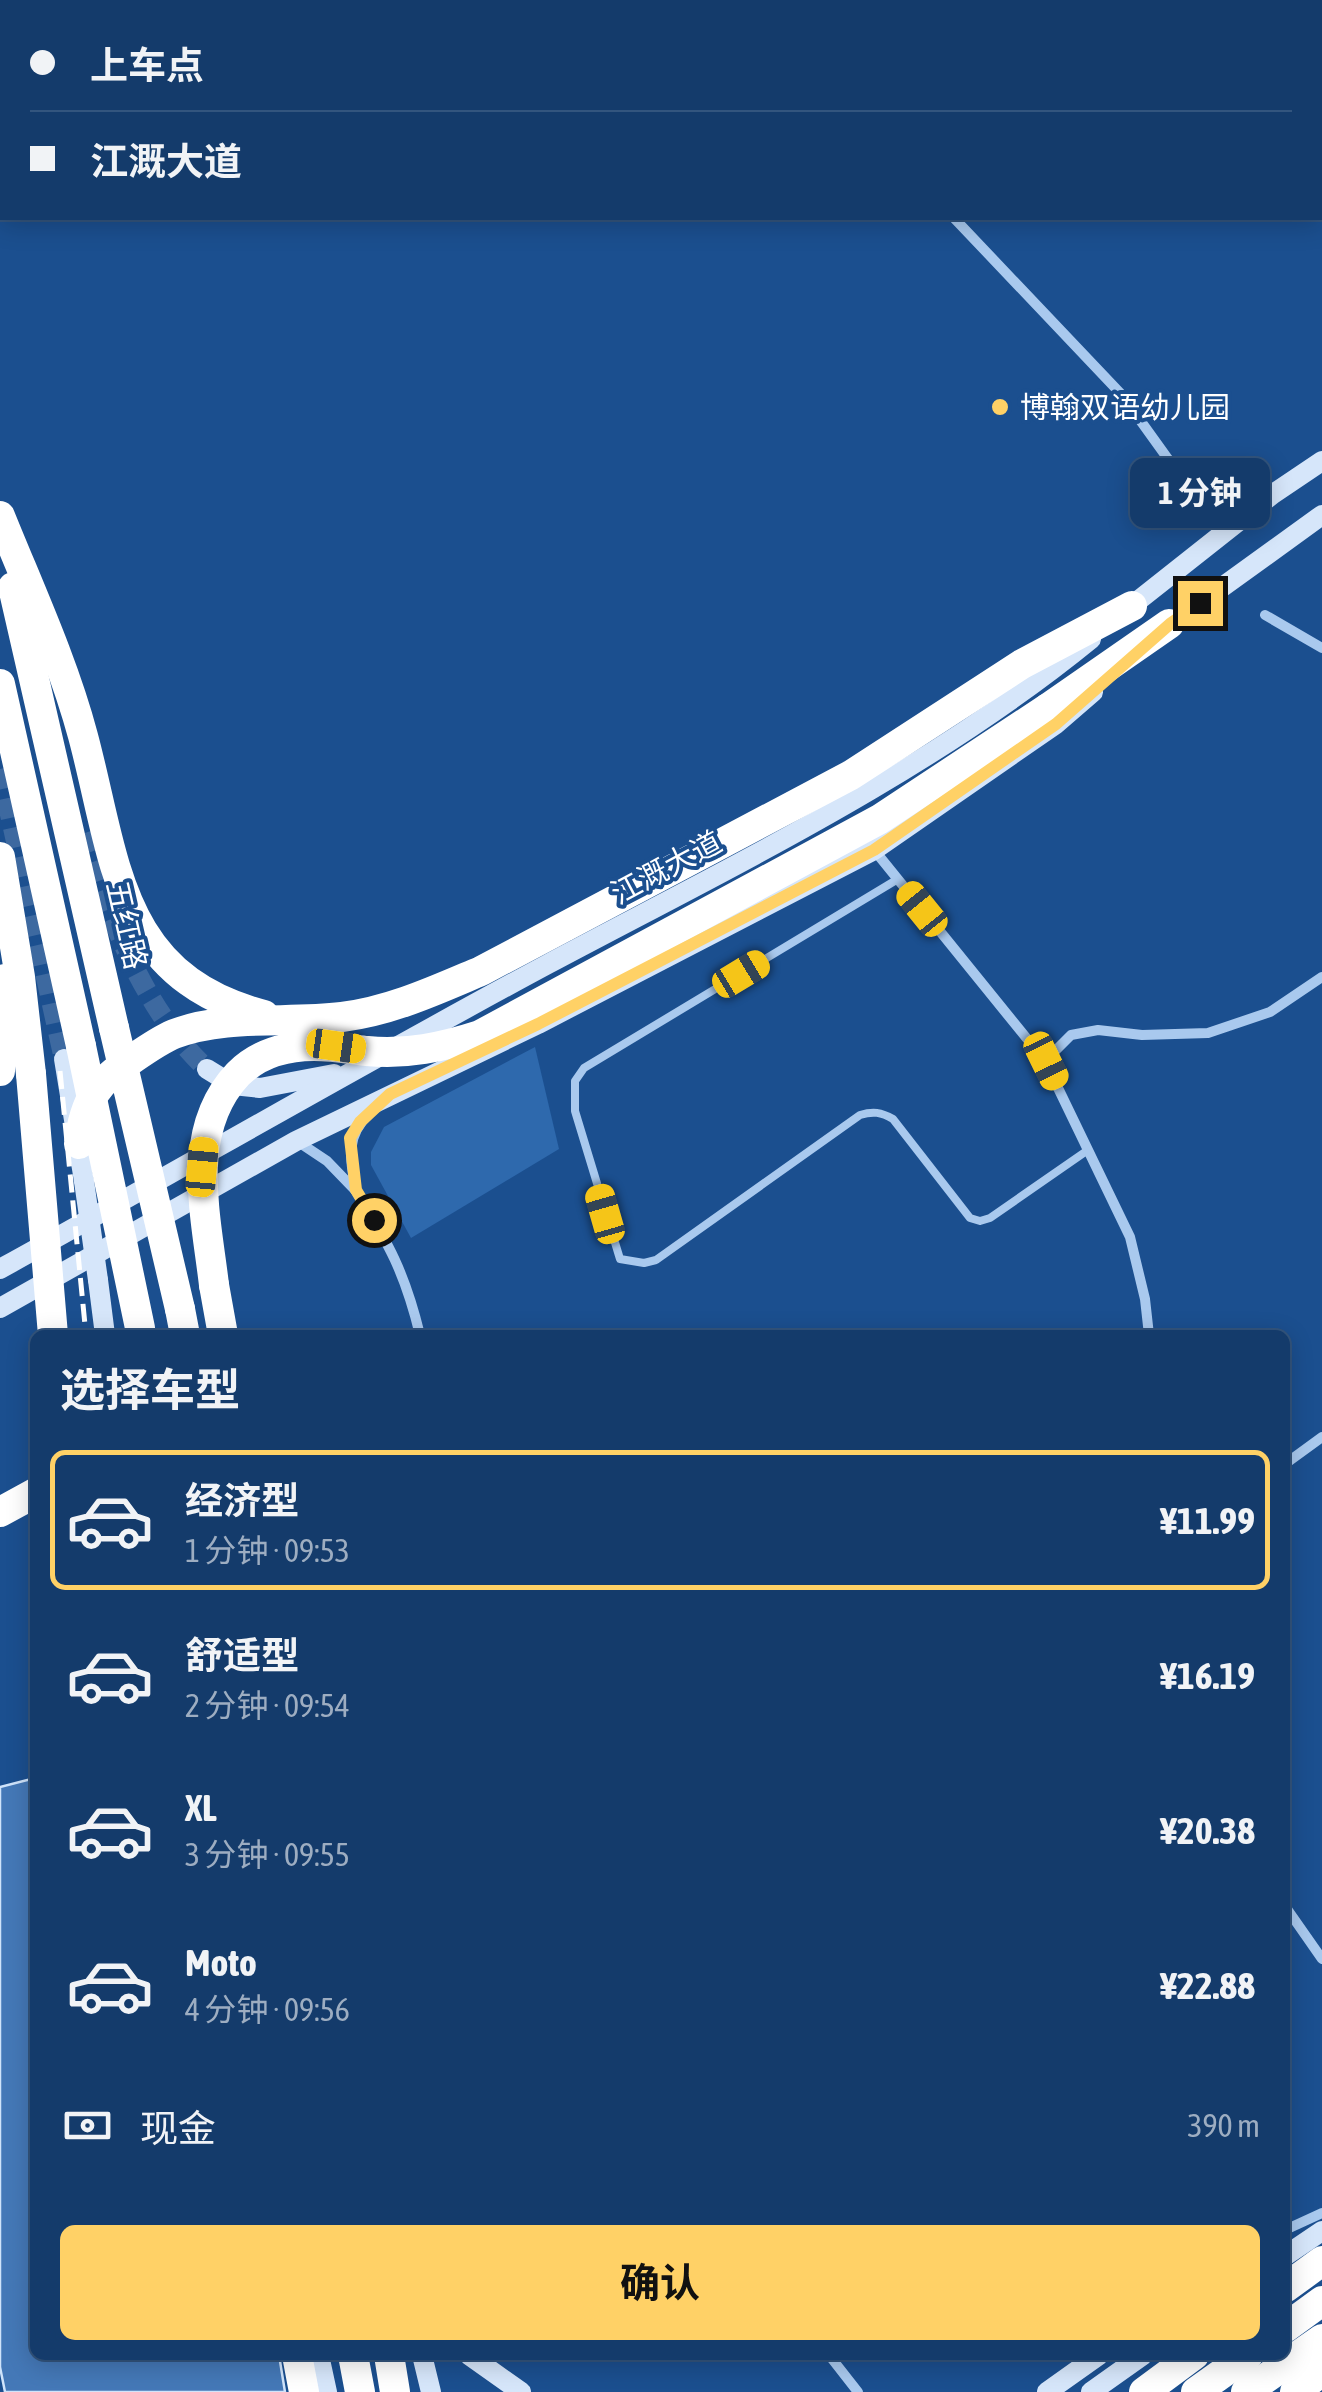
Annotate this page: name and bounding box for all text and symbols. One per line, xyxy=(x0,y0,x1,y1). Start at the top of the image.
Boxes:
text: 上车点 xyxy=(90,44,204,87)
text: 江溉大道 xyxy=(90,140,242,183)
place label: 博翰双语幼儿园 xyxy=(1020,390,1230,424)
marker: 博翰双语幼儿园 xyxy=(989,396,1011,418)
callout: 1 分钟 xyxy=(1130,458,1270,528)
text: 1 分钟 xyxy=(1158,474,1242,511)
route end xyxy=(1178,581,1223,626)
street label: 江溉大道 xyxy=(605,824,727,910)
car xyxy=(891,876,953,942)
street label: 五红路 xyxy=(100,877,154,973)
car xyxy=(708,946,774,1002)
car xyxy=(304,1027,368,1065)
car xyxy=(1019,1027,1073,1095)
car xyxy=(184,1136,220,1198)
car xyxy=(582,1181,628,1247)
route start xyxy=(352,1198,397,1243)
text: 选择车型 xyxy=(60,1364,240,1416)
icon: car xyxy=(65,1475,155,1565)
text: 经济型 xyxy=(185,1479,299,1522)
text: ¥11.99 xyxy=(1160,1499,1255,1542)
text: 1 分钟 · 09:53 xyxy=(185,1532,350,1569)
icon: car xyxy=(65,1630,155,1720)
text: 舒适型 xyxy=(185,1634,299,1677)
text: ¥16.19 xyxy=(1160,1654,1255,1697)
text: 2 分钟 · 09:54 xyxy=(185,1687,350,1724)
icon: car xyxy=(65,1785,155,1875)
text: XL xyxy=(185,1786,217,1829)
text: ¥20.38 xyxy=(1160,1809,1255,1852)
text: 3 分钟 · 09:55 xyxy=(185,1836,350,1873)
icon: car xyxy=(65,1940,155,2030)
text: Moto xyxy=(185,1941,257,1984)
text: ¥22.88 xyxy=(1160,1964,1255,2007)
text: 4 分钟 · 09:56 xyxy=(185,1991,350,2028)
icon: cash xyxy=(60,2098,115,2153)
text: 现金 xyxy=(140,2107,216,2150)
text: 390 m xyxy=(1187,2107,1260,2144)
button: 确认 xyxy=(60,2225,1260,2340)

